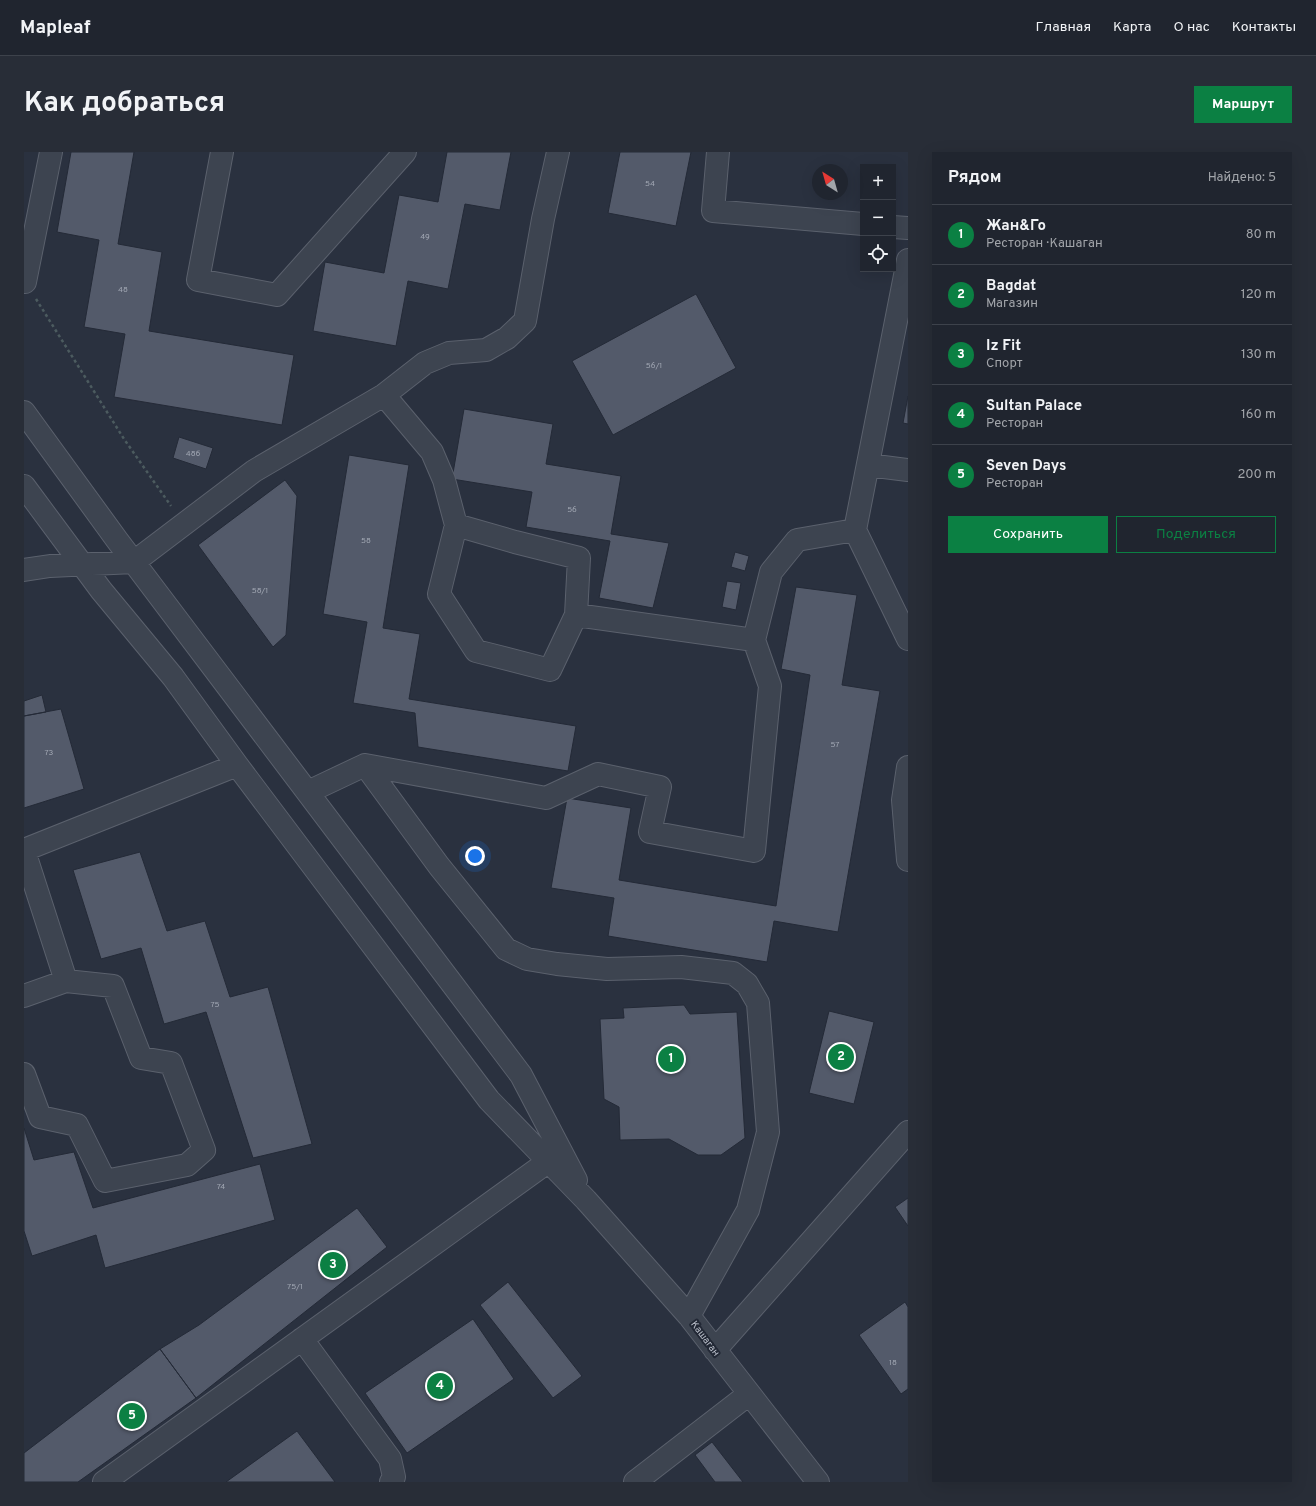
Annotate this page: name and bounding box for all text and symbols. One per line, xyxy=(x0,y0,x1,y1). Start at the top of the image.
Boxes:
text: Mapleaf xyxy=(20,16,91,40)
text: Главная xyxy=(1036,19,1091,36)
text: Карта xyxy=(1113,19,1151,36)
text: О нас xyxy=(1173,19,1210,36)
text: Контакты xyxy=(1232,19,1296,36)
text: Как добраться xyxy=(24,86,225,122)
button: Маршрут xyxy=(1194,86,1292,123)
north arrow xyxy=(812,164,848,200)
map controls xyxy=(860,164,896,272)
button: + xyxy=(860,164,896,200)
text: Рядом xyxy=(948,167,1001,189)
text: Найдено: 5 xyxy=(1208,170,1276,186)
house number: 54 xyxy=(645,179,655,189)
button: − xyxy=(860,200,896,236)
text: Жан&Го xyxy=(986,217,1046,236)
text: 1 xyxy=(958,227,964,243)
text: 80 m xyxy=(1246,227,1276,243)
house number: 49 xyxy=(420,232,430,242)
button: locate xyxy=(860,236,896,272)
text: Ресторан · Кашаган xyxy=(986,236,1103,252)
text: Bagdat xyxy=(986,277,1036,296)
house number: 48 xyxy=(118,285,128,295)
text: 2 xyxy=(957,287,965,303)
text: 120 m xyxy=(1241,287,1276,303)
text: Магазин xyxy=(986,296,1038,312)
text: Iz Fit xyxy=(986,337,1021,356)
text: 3 xyxy=(957,347,965,363)
text: 130 m xyxy=(1241,347,1276,363)
text: Спорт xyxy=(986,356,1023,372)
house number: 56/1 xyxy=(646,361,662,371)
text: Sultan Palace xyxy=(986,397,1082,416)
text: 4 xyxy=(957,407,965,423)
text: 160 m xyxy=(1241,407,1276,423)
text: Ресторан xyxy=(986,416,1043,432)
house number: 48б xyxy=(186,449,201,459)
text: Seven Days xyxy=(986,457,1066,476)
text: 5 xyxy=(957,467,965,483)
text: 200 m xyxy=(1237,467,1276,483)
text: Ресторан xyxy=(986,476,1043,492)
house number: 56 xyxy=(567,505,577,515)
button: Сохранить xyxy=(948,516,1108,553)
button: Поделиться xyxy=(1116,516,1276,553)
house number: 58 xyxy=(361,536,371,546)
house number: 58/1 xyxy=(252,586,268,596)
house number: 57 xyxy=(830,740,840,750)
house number: 73 xyxy=(45,748,54,758)
your location xyxy=(465,846,485,866)
house number: 75 xyxy=(210,1000,220,1010)
pin: 2 xyxy=(828,1042,854,1072)
pin: 1 xyxy=(658,1044,684,1074)
house number: 74 xyxy=(217,1182,225,1192)
pin: 3 xyxy=(320,1250,346,1280)
house number: 75/1 xyxy=(287,1282,303,1292)
street label: Кашаган xyxy=(687,1319,722,1359)
house number: 18 xyxy=(889,1358,897,1368)
pin: 4 xyxy=(427,1371,453,1401)
pin: 5 xyxy=(119,1401,145,1431)

